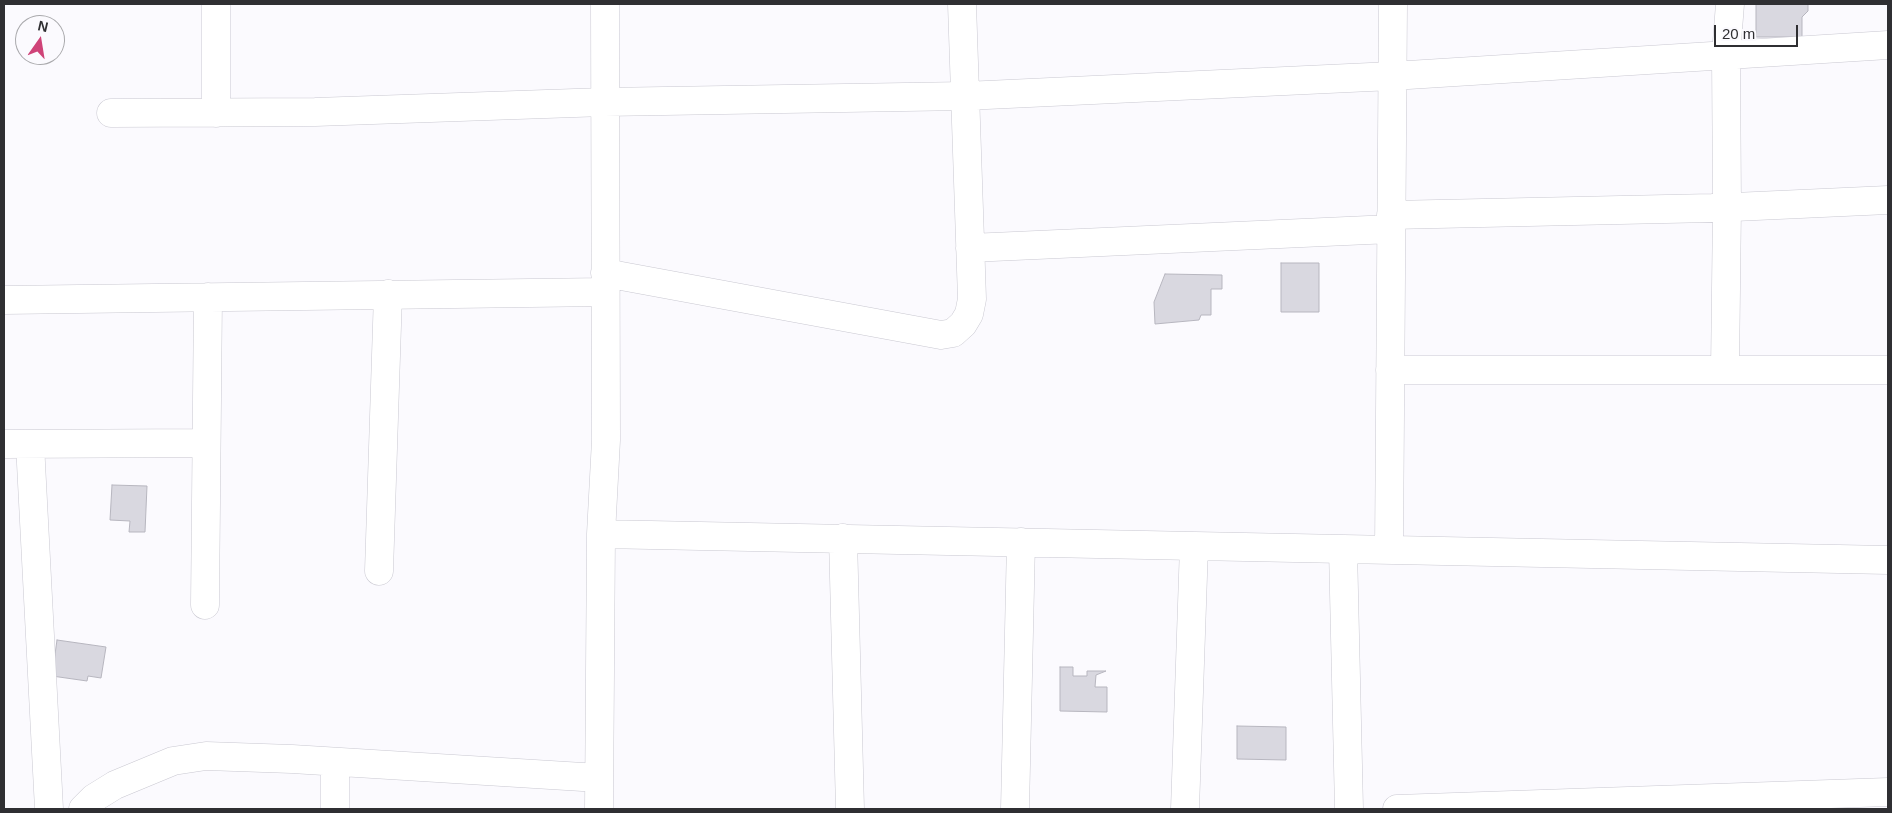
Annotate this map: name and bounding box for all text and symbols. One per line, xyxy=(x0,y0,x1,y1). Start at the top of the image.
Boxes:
north arrow xyxy=(15,15,65,65)
scale bar xyxy=(1717,15,1801,47)
text: N xyxy=(36,17,50,35)
text: 20 m xyxy=(1722,25,1755,42)

